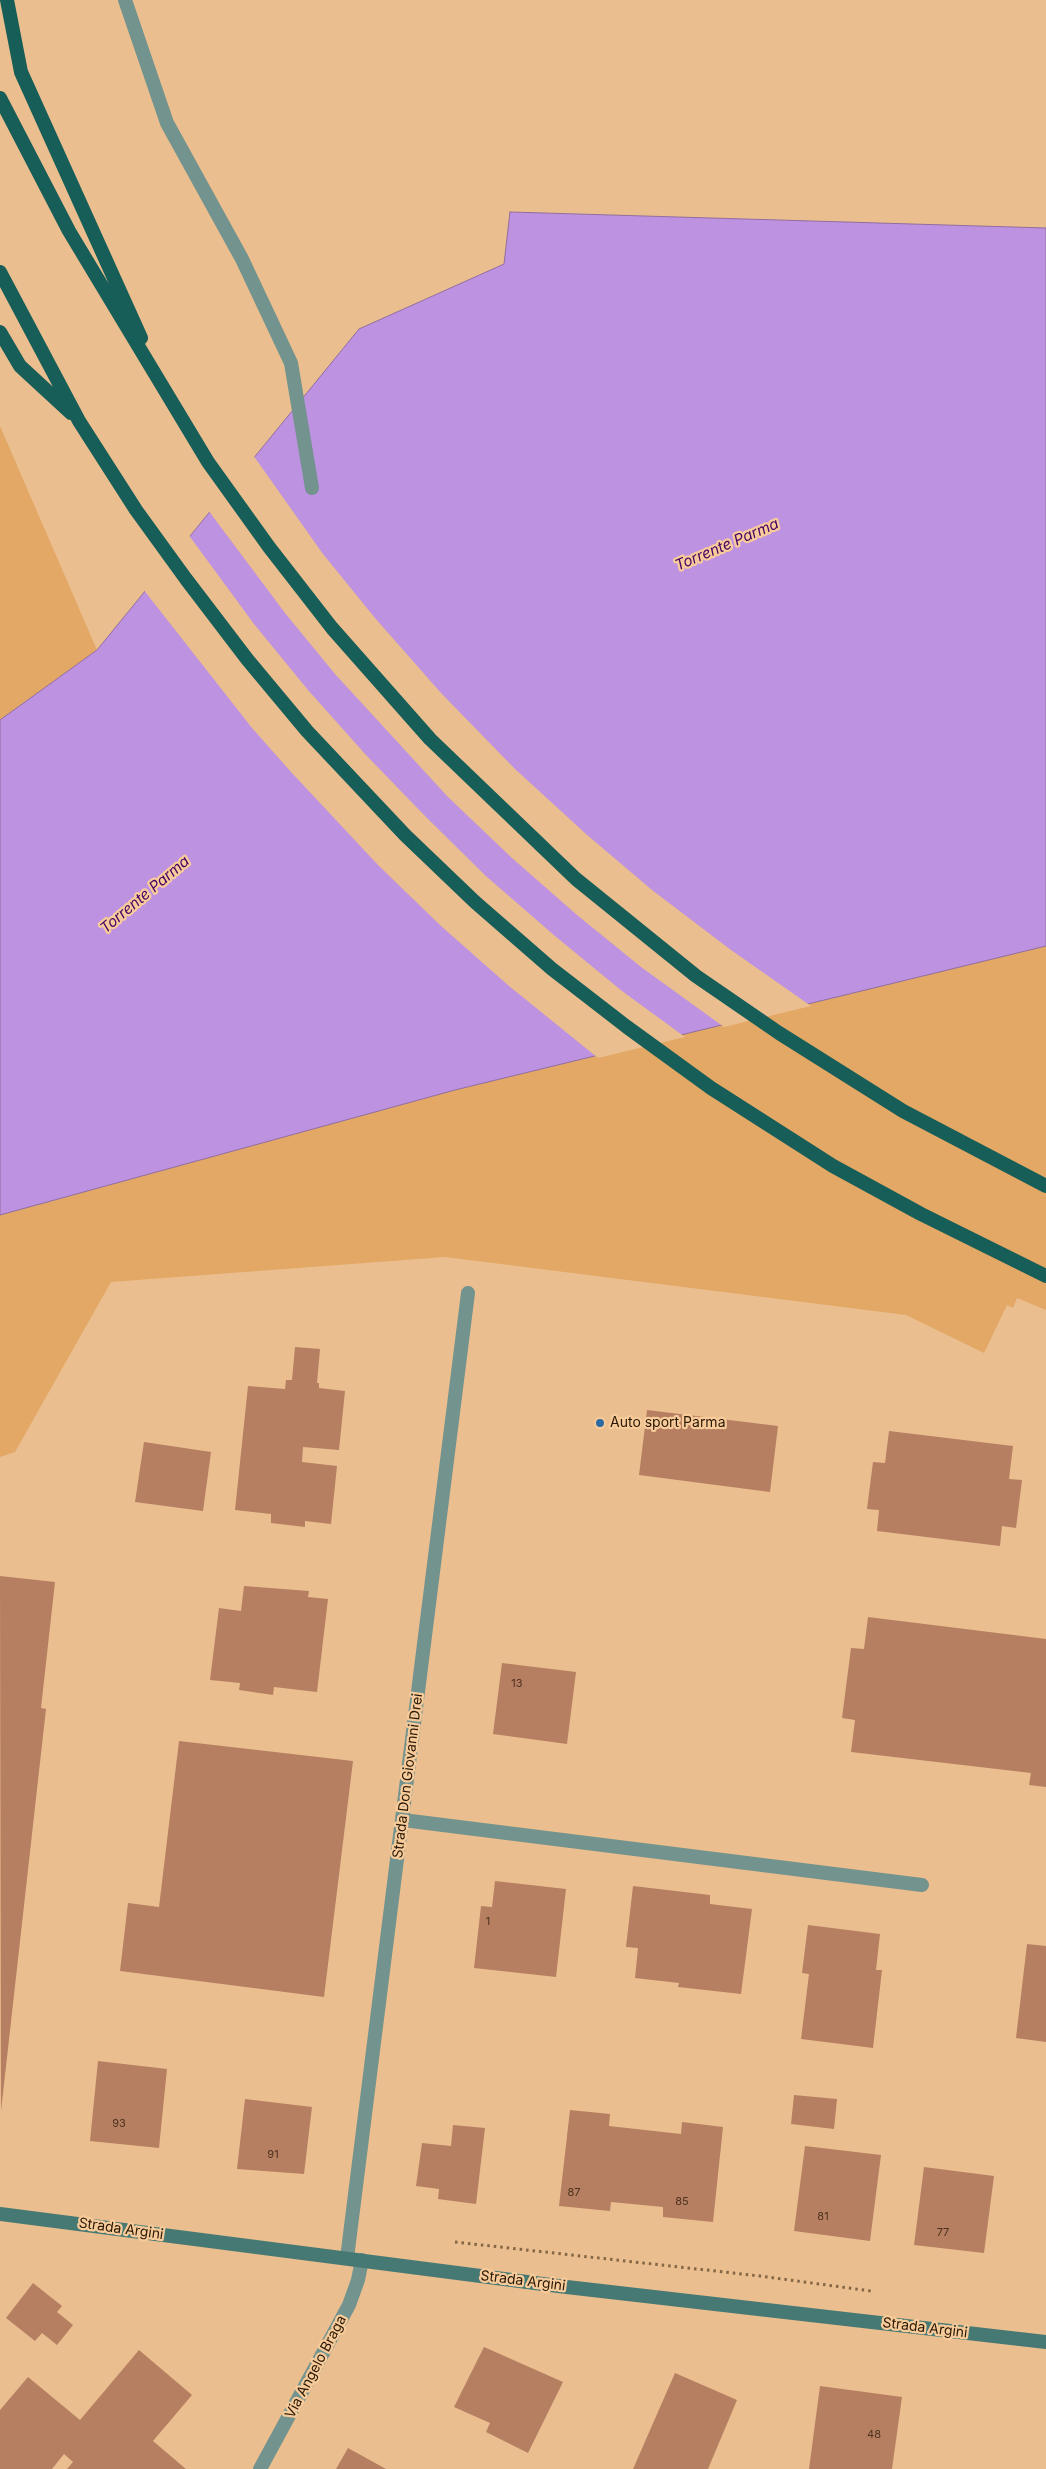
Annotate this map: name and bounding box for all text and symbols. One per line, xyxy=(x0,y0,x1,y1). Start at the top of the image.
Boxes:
water label: Torrente Parma xyxy=(672,515,782,575)
water label: Torrente Parma xyxy=(97,852,193,938)
place label: Auto sport Parma xyxy=(610,1415,725,1431)
marker: Auto sport Parma xyxy=(594,1417,606,1429)
house number: 13 xyxy=(511,1677,523,1691)
street label: Strada Don Giovanni Drei xyxy=(390,1693,426,1859)
house number: 1 xyxy=(486,1915,490,1929)
house number: 93 xyxy=(112,2117,126,2131)
house number: 91 xyxy=(267,2148,279,2162)
house number: 87 xyxy=(567,2186,581,2200)
house number: 85 xyxy=(675,2195,689,2209)
house number: 81 xyxy=(817,2210,829,2224)
street label: Strada Argini xyxy=(78,2215,164,2243)
house number: 77 xyxy=(937,2226,949,2240)
street label: Strada Argini xyxy=(480,2267,566,2295)
street label: Via Angelo Braga xyxy=(282,2313,350,2421)
street label: Strada Argini xyxy=(882,2314,968,2342)
house number: 48 xyxy=(867,2428,881,2442)

